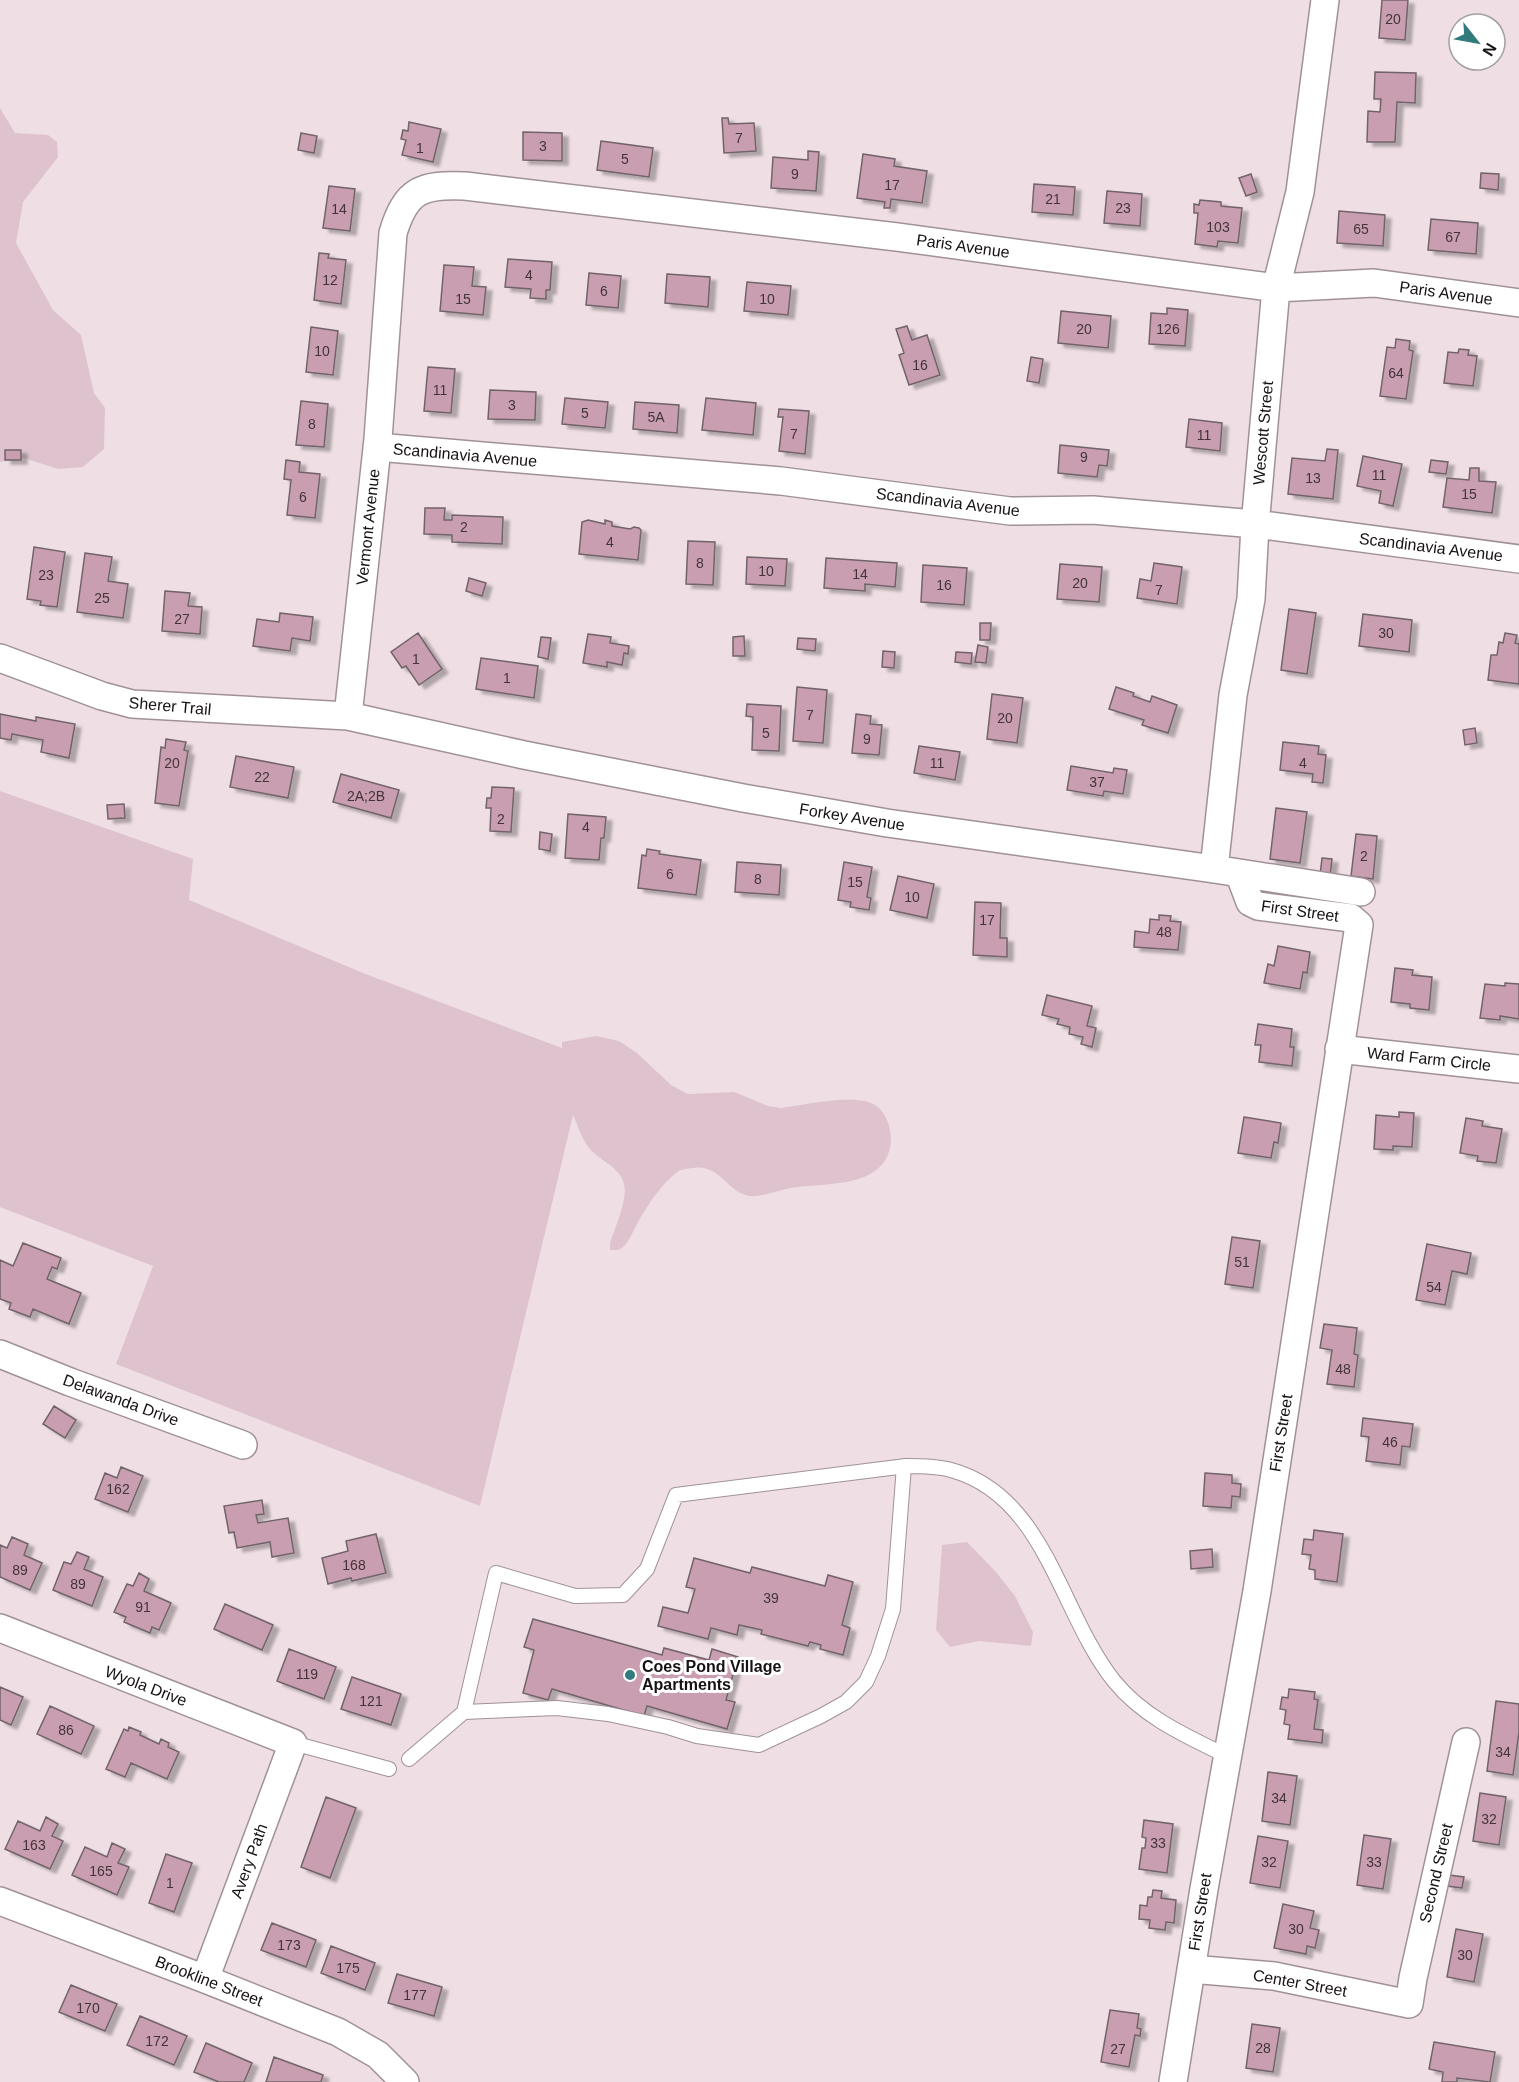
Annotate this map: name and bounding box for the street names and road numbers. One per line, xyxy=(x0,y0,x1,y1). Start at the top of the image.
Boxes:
street label: Paris Avenue xyxy=(915,231,1011,261)
street label: Paris Avenue xyxy=(1398,278,1494,308)
street label: Wescott Street xyxy=(1250,380,1276,486)
street label: Scandinavia Avenue xyxy=(392,440,538,470)
street label: Vermont Avenue xyxy=(353,468,383,586)
street label: Scandinavia Avenue xyxy=(875,485,1021,519)
street label: Scandinavia Avenue xyxy=(1358,530,1504,564)
street label: Sherer Trail xyxy=(128,694,212,718)
street label: Forkey Avenue xyxy=(798,800,906,834)
street label: First Street xyxy=(1260,897,1340,925)
street label: Ward Farm Circle xyxy=(1366,1044,1492,1074)
street label: Delawanda Drive xyxy=(61,1371,181,1429)
street label: First Street xyxy=(1266,1392,1296,1473)
street label: Wyola Drive xyxy=(103,1663,189,1709)
street label: Avery Path xyxy=(228,1821,270,1901)
street label: Second Street xyxy=(1416,1821,1456,1924)
street label: First Street xyxy=(1185,1871,1215,1952)
street label: Brookline Street xyxy=(153,1953,266,2010)
street label: Center Street xyxy=(1252,1966,1349,2000)

